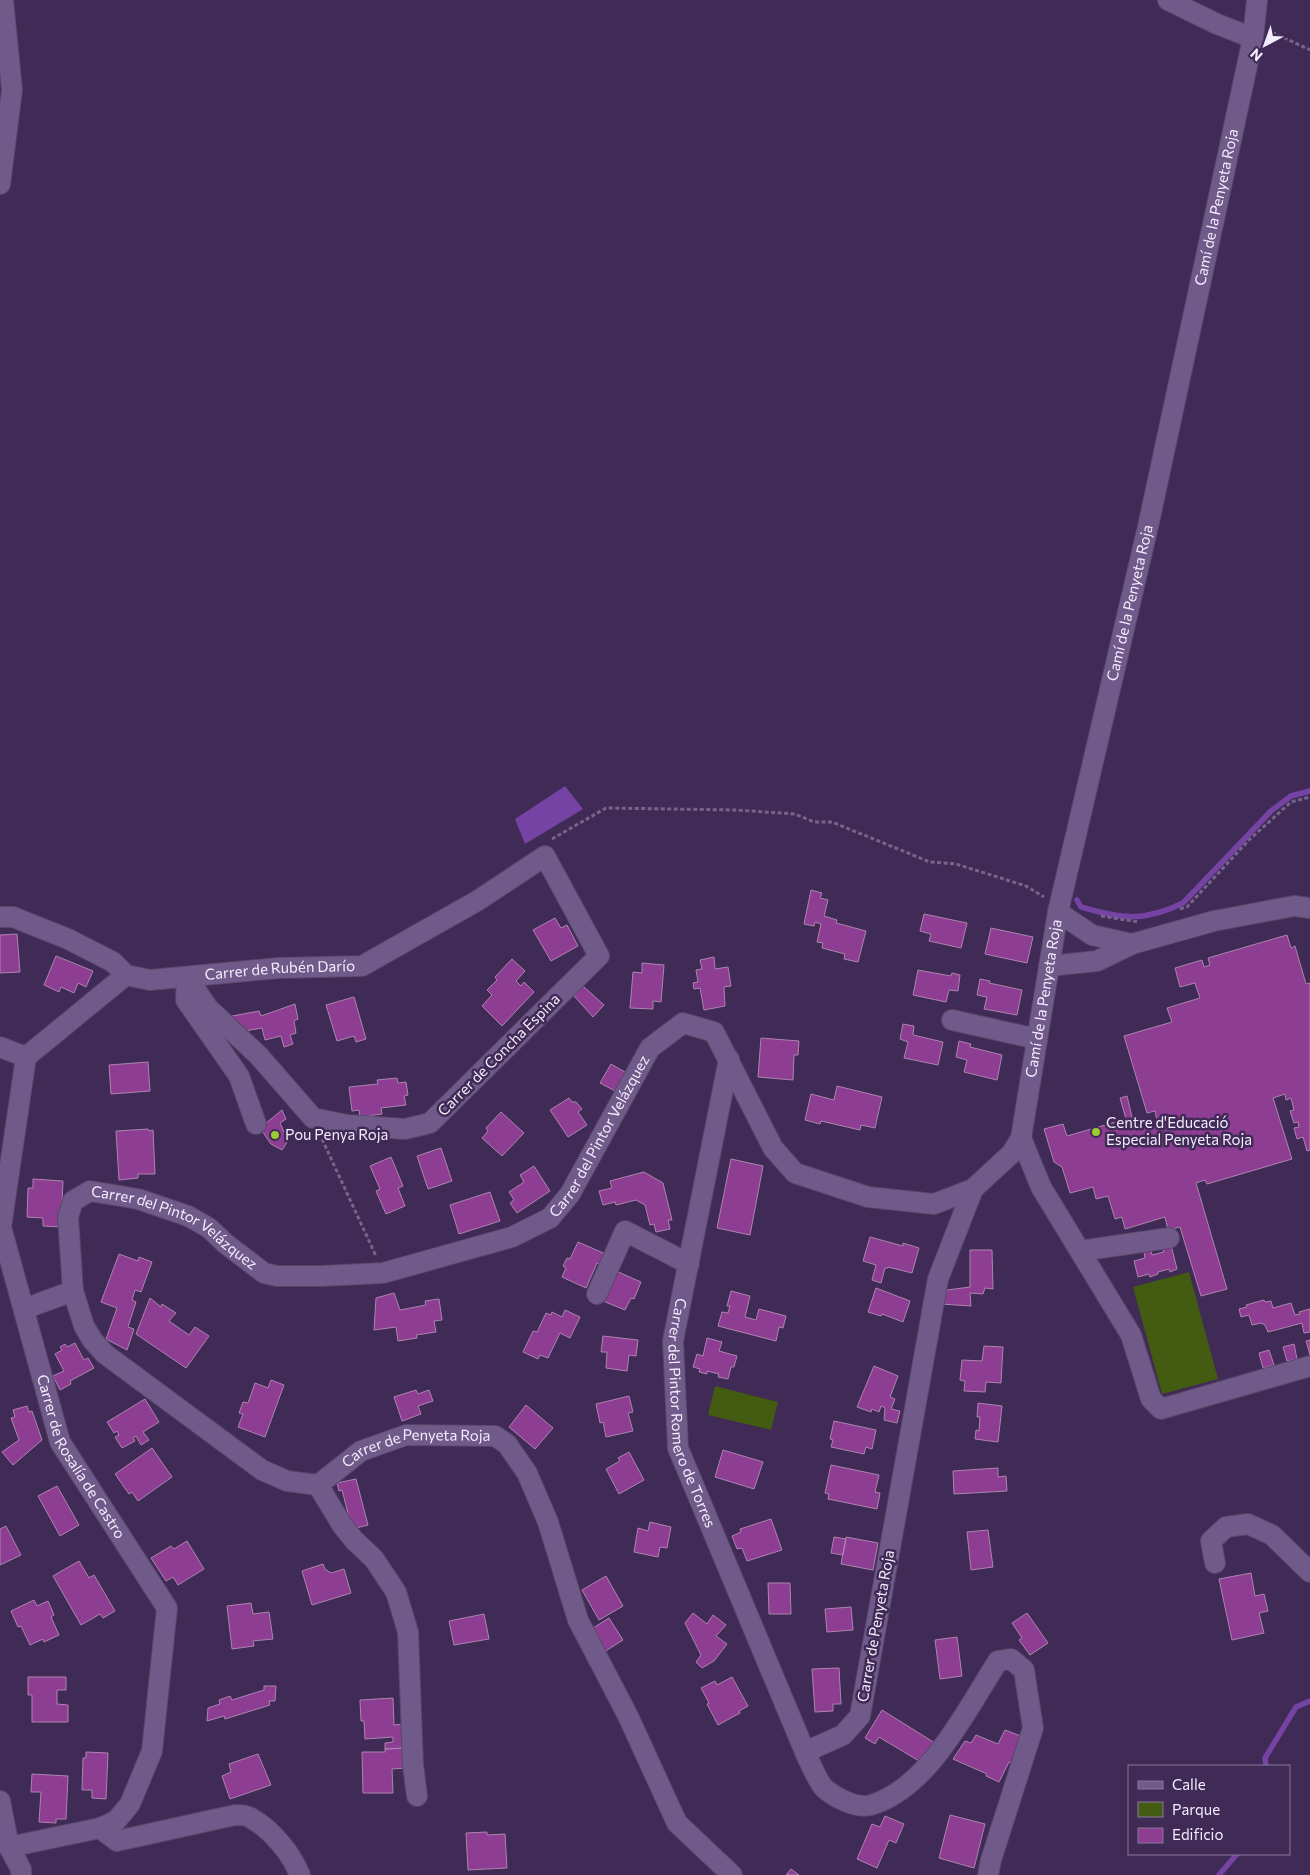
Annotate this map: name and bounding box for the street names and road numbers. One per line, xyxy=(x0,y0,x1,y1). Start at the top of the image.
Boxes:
street label: Camí de la Penyeta Roja xyxy=(1190,127,1241,287)
street label: Camí de la Penyeta Roja xyxy=(1102,523,1156,683)
street label: Camí de la Penyeta Roja xyxy=(1021,918,1065,1079)
street label: Carrer de Rubén Darío xyxy=(204,956,355,983)
street label: Carrer de Concha Espina xyxy=(433,989,563,1119)
street label: Carrer del Pintor Velázquez xyxy=(545,1052,652,1220)
street label: Carrer del Pintor Velázquez xyxy=(90,1181,261,1273)
street label: Carrer del Pintor Romero de Torres xyxy=(665,1297,720,1530)
street label: Carrer de Rosalía de Castro xyxy=(34,1372,130,1542)
street label: Carrer de Penyeta Roja xyxy=(338,1425,491,1471)
street label: Carrer de Penyeta Roja xyxy=(853,1548,897,1703)

